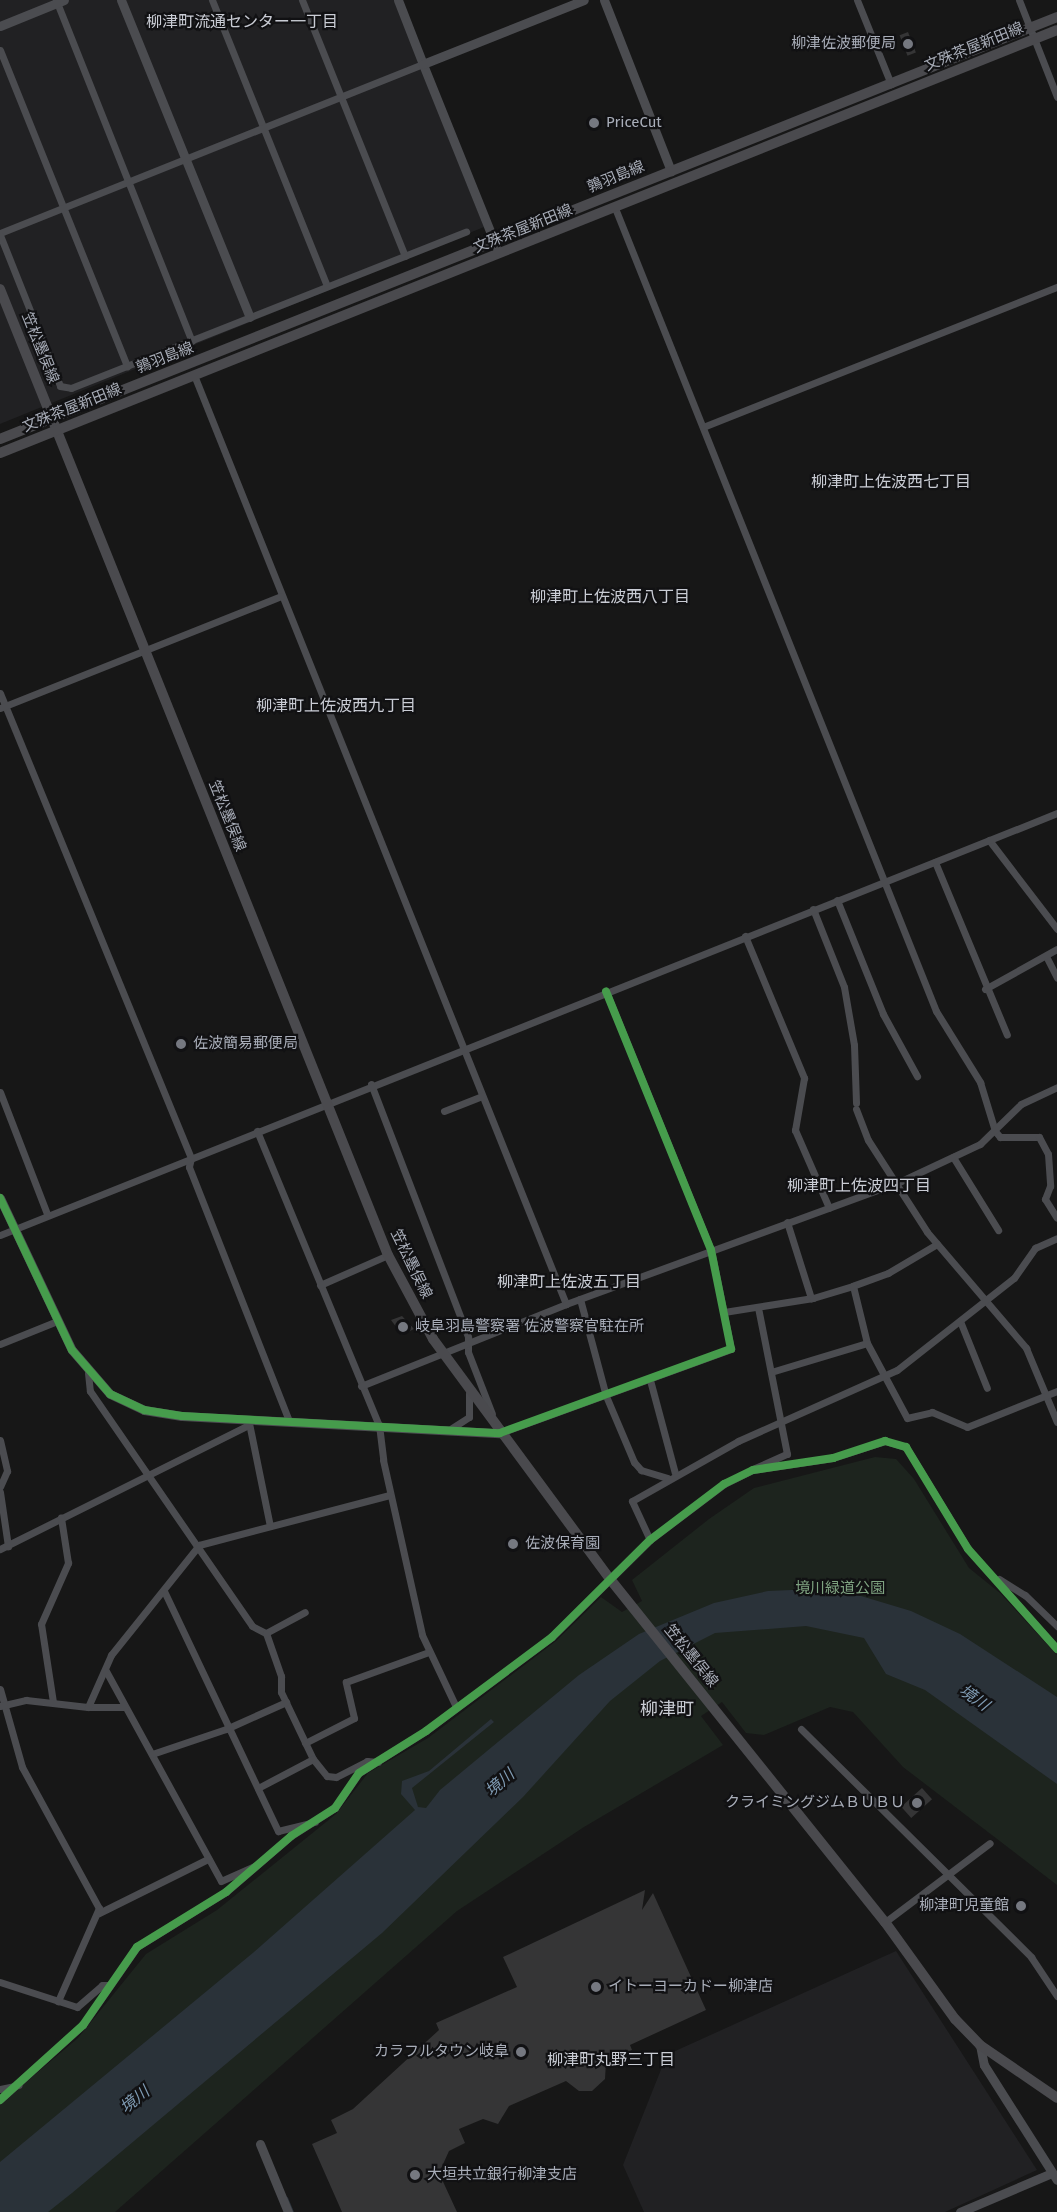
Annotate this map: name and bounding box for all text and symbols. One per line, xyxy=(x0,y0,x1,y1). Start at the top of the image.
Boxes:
district label: 柳津町流通センター一丁目 xyxy=(146,12,338,32)
street label: 文殊茶屋新田線 xyxy=(922,19,1026,75)
place label: 柳津佐波郵便局 xyxy=(791,35,896,53)
marker: 柳津佐波郵便局 xyxy=(901,37,915,51)
place label: PriceCut xyxy=(606,114,662,132)
marker: PriceCut xyxy=(587,116,601,130)
street label: 鶉羽島線 xyxy=(585,157,647,197)
street label: 文殊茶屋新田線 xyxy=(471,201,575,257)
street label: 笠松墨俣線 xyxy=(18,310,62,386)
street label: 鶉羽島線 xyxy=(134,339,196,377)
street label: 文殊茶屋新田線 xyxy=(20,380,124,436)
district label: 柳津町上佐波西七丁目 xyxy=(811,472,971,492)
district label: 柳津町上佐波西八丁目 xyxy=(530,587,690,607)
district label: 柳津町上佐波西九丁目 xyxy=(256,696,416,716)
street label: 笠松墨俣線 xyxy=(205,778,249,854)
place label: 佐波簡易郵便局 xyxy=(193,1035,298,1053)
marker: 佐波簡易郵便局 xyxy=(174,1037,188,1051)
district label: 柳津町上佐波四丁目 xyxy=(787,1176,931,1196)
street label: 笠松墨俣線 xyxy=(386,1226,436,1302)
district label: 柳津町上佐波五丁目 xyxy=(497,1272,641,1292)
place label: 岐阜羽島警察署 佐波警察官駐在所 xyxy=(415,1318,644,1336)
marker: 岐阜羽島警察署 佐波警察官駐在所 xyxy=(396,1320,410,1334)
place label: 佐波保育園 xyxy=(525,1535,600,1553)
marker: 佐波保育園 xyxy=(506,1537,520,1551)
park label: 境川緑道公園 xyxy=(795,1580,885,1598)
street label: 笠松墨俣線 xyxy=(660,1621,722,1691)
water label: 境川 xyxy=(955,1681,993,1715)
district label: 柳津町 xyxy=(640,1698,694,1720)
water label: 境川 xyxy=(482,1765,518,1801)
place label: クライミングジムＢＵＢＵ xyxy=(725,1794,905,1812)
marker: クライミングジムＢＵＢＵ xyxy=(910,1796,924,1810)
place label: 柳津町児童館 xyxy=(919,1897,1009,1915)
marker: 柳津町児童館 xyxy=(1014,1899,1028,1913)
place label: イトーヨーカドー柳津店 xyxy=(608,1978,773,1996)
marker: イトーヨーカドー柳津店 xyxy=(589,1980,603,1994)
place label: カラフルタウン岐阜 xyxy=(374,2043,509,2061)
marker: カラフルタウン岐阜 xyxy=(514,2045,528,2059)
district label: 柳津町丸野三丁目 xyxy=(547,2050,675,2070)
water label: 境川 xyxy=(117,2082,153,2118)
place label: 大垣共立銀行柳津支店 xyxy=(427,2166,577,2184)
marker: 大垣共立銀行柳津支店 xyxy=(408,2168,422,2182)

